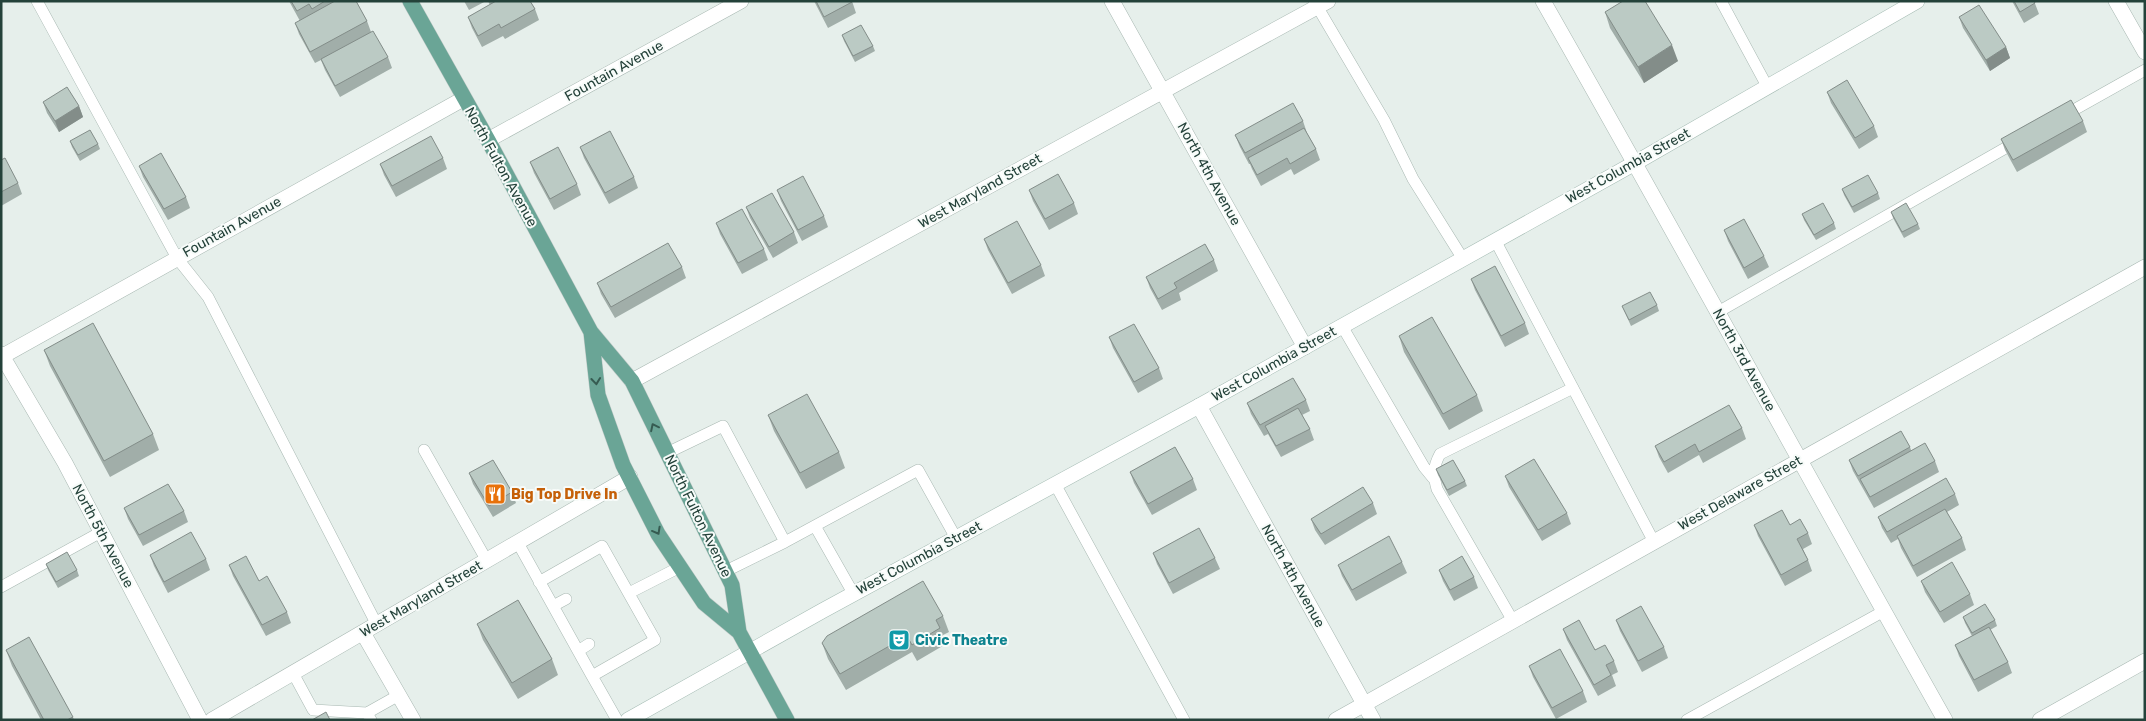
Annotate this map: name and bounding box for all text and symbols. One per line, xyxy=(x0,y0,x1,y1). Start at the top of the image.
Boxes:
street label: Fountain Avenue xyxy=(562,37,666,105)
street label: North Fulton Avenue xyxy=(461,104,541,230)
street label: North 4th Avenue xyxy=(1174,119,1244,229)
street label: West Columbia Street xyxy=(1563,124,1694,207)
street label: West Maryland Street xyxy=(915,150,1045,232)
street label: Fountain Avenue xyxy=(180,193,284,261)
street label: North 3rd Avenue xyxy=(1709,306,1779,414)
street label: West Columbia Street xyxy=(1209,322,1340,405)
one-way arrow xyxy=(590,377,601,385)
one-way arrow xyxy=(650,423,660,432)
street label: North Fulton Avenue xyxy=(661,452,735,580)
street label: West Delaware Street xyxy=(1675,452,1805,534)
street label: North 5th Avenue xyxy=(69,481,138,591)
restaurant icon: Big Top Drive In xyxy=(483,482,507,506)
place label: Big Top Drive In xyxy=(511,486,618,503)
street label: West Columbia Street xyxy=(853,517,985,598)
street label: North 4th Avenue xyxy=(1258,521,1328,631)
one-way arrow xyxy=(651,525,661,534)
street label: West Maryland Street xyxy=(357,557,486,641)
theatre icon: Civic Theatre xyxy=(887,628,911,652)
place label: Civic Theatre xyxy=(915,632,1007,649)

